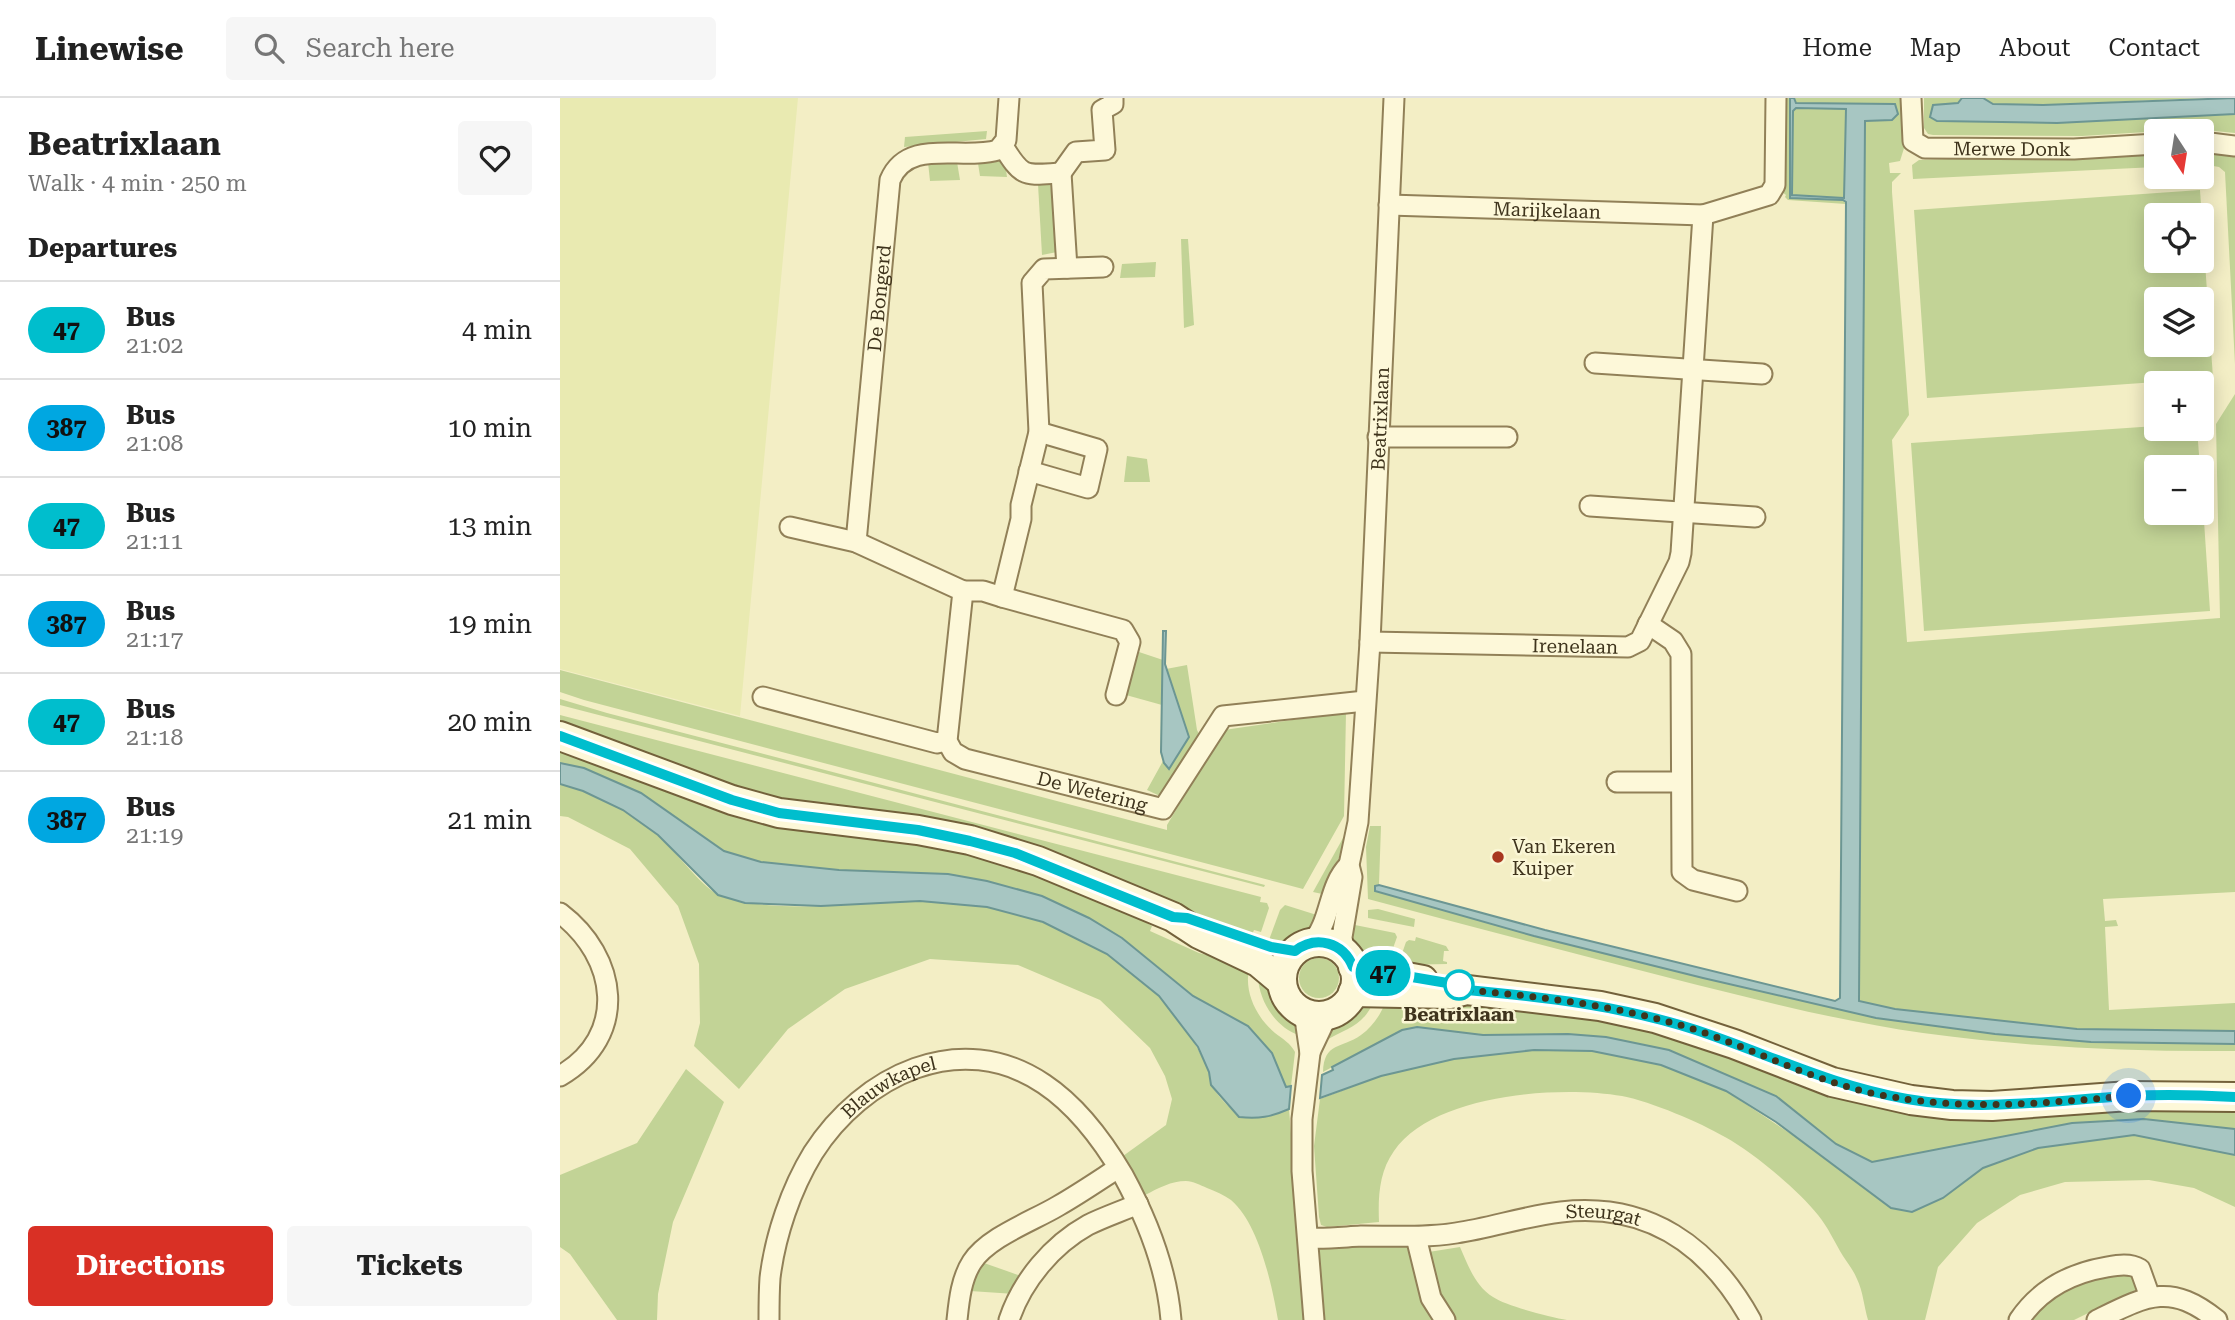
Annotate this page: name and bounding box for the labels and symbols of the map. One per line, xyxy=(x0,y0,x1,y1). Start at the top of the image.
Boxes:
north arrow xyxy=(2144,119,2214,189)
street label: Merwe Donk xyxy=(1953,137,2071,160)
street label: Marijkelaan xyxy=(1493,197,1601,223)
street label: De Bongerd xyxy=(862,244,895,353)
street label: Beatrixlaan xyxy=(1366,367,1394,471)
street label: Irenelaan xyxy=(1532,634,1618,658)
street label: De Wetering xyxy=(1035,766,1150,816)
place label: Van Ekeren Kuiper xyxy=(1512,835,1616,880)
marker: Van Ekeren Kuiper xyxy=(1490,849,1506,865)
line badge: 47 xyxy=(1352,950,1414,996)
marker: Beatrixlaan xyxy=(1444,970,1474,1000)
place label: Beatrixlaan xyxy=(1403,1003,1515,1026)
street label: Blauwkapel xyxy=(836,1051,938,1123)
your location xyxy=(2111,1078,2146,1113)
street label: Steurgat xyxy=(1565,1199,1644,1230)

